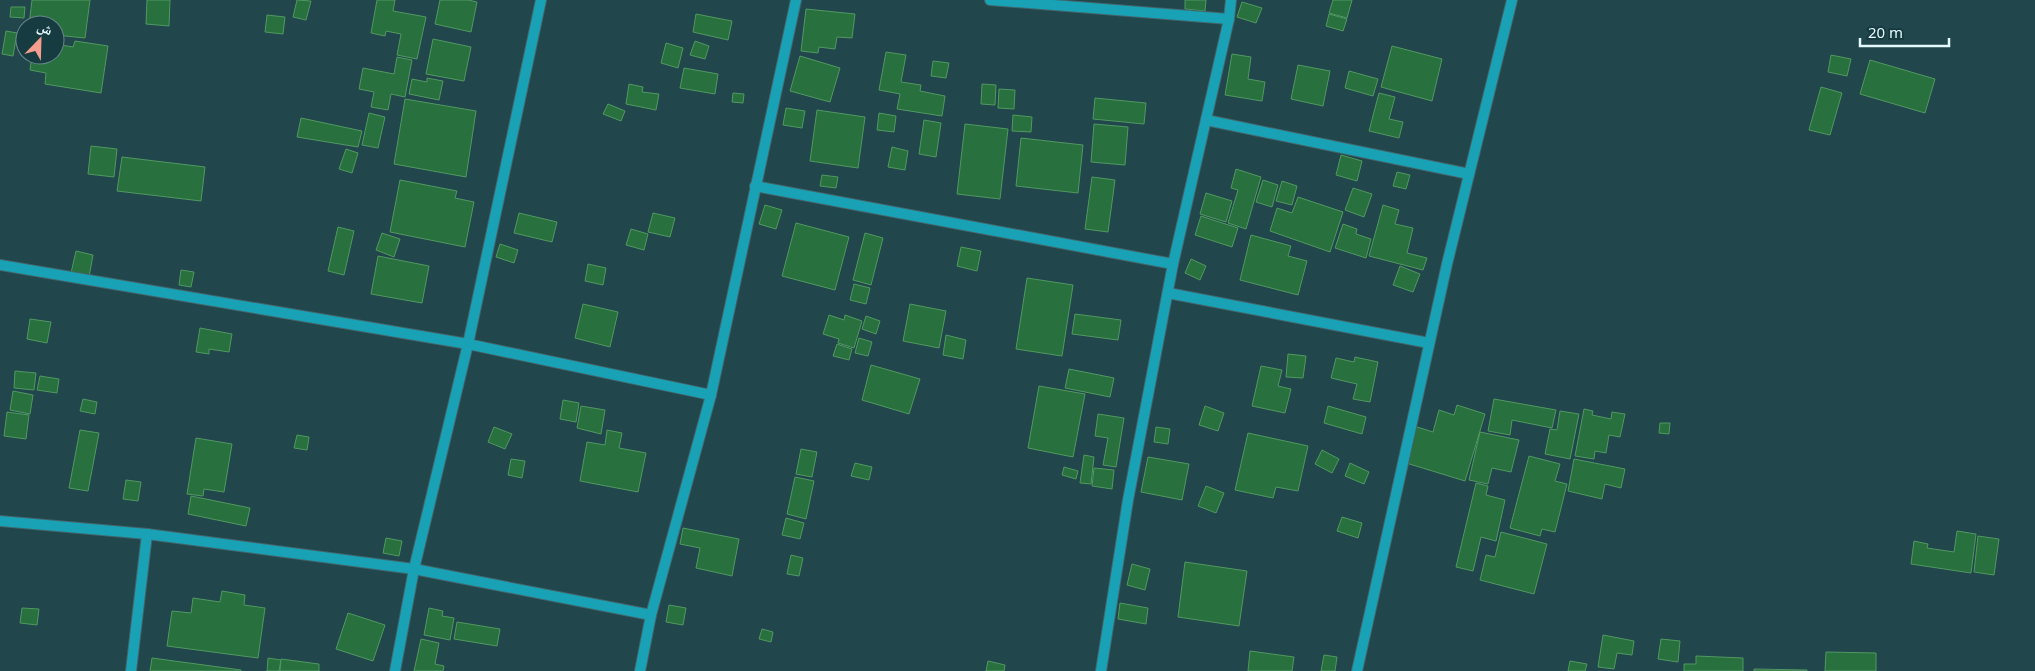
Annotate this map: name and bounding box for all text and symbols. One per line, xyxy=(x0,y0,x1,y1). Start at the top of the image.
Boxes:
north arrow xyxy=(15,15,65,65)
scale bar xyxy=(1860,15,1949,47)
text: ش xyxy=(35,16,56,39)
text: 20 m xyxy=(1868,22,1903,42)

